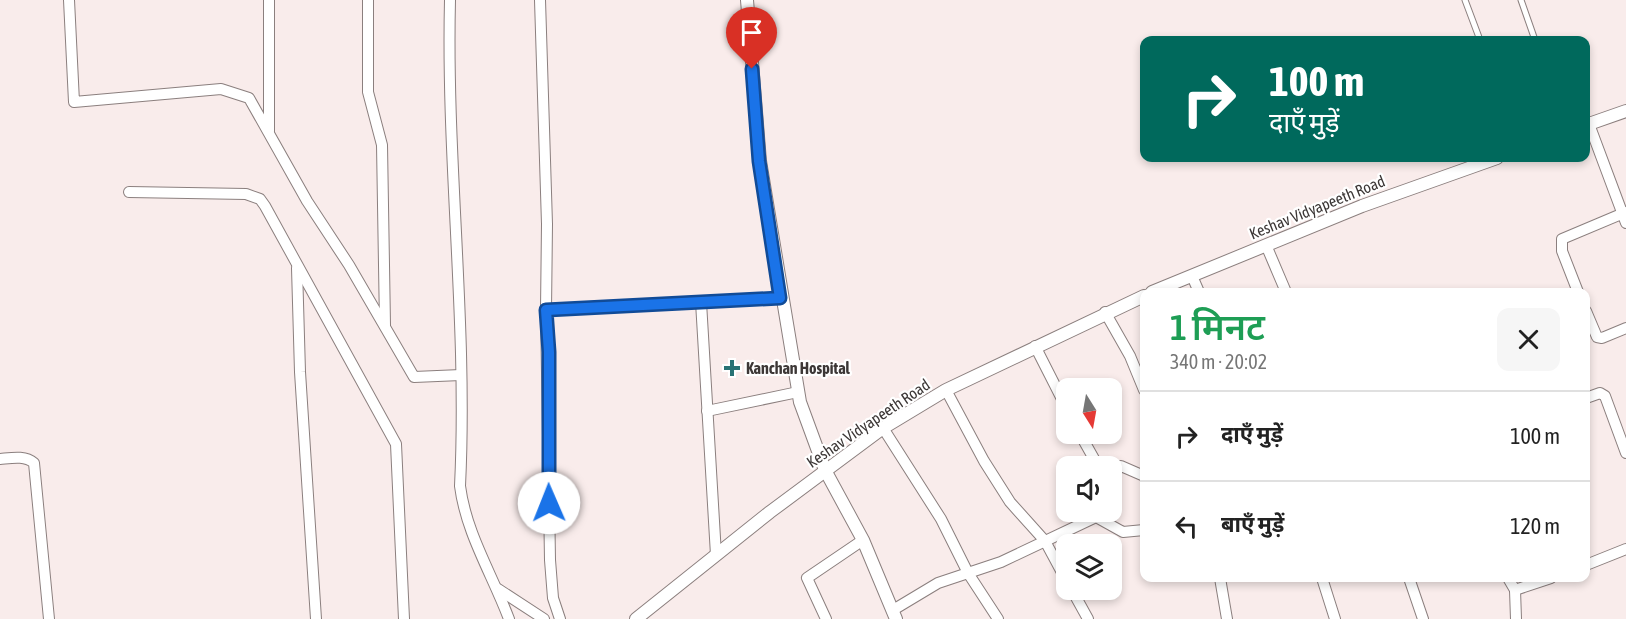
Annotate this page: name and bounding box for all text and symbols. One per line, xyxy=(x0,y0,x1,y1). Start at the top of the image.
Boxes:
pin xyxy=(726,7,777,69)
icon: arrive xyxy=(735,16,768,49)
text: 100 m xyxy=(1269,57,1364,105)
icon: right xyxy=(1170,60,1248,138)
text: दाएँ मुड़ें xyxy=(1269,107,1340,138)
street label: Keshav Vidyapeeth Road xyxy=(1247,172,1388,243)
text: 1 मिनट xyxy=(1170,306,1265,348)
button: close xyxy=(1497,308,1560,371)
text: 340 m · 20:02 xyxy=(1170,350,1267,373)
marker: Kanchan Hospital xyxy=(723,359,741,377)
place label: Kanchan Hospital xyxy=(746,359,851,377)
street label: Keshav Vidyapeeth Road xyxy=(803,375,934,472)
north arrow xyxy=(1056,378,1122,444)
map controls xyxy=(1056,378,1122,600)
icon: right xyxy=(1170,420,1203,453)
text: दाएँ मुड़ें xyxy=(1221,421,1283,447)
text: 100 m xyxy=(1510,423,1560,449)
button: sound xyxy=(1056,456,1122,522)
position arrow xyxy=(517,471,581,535)
icon: left xyxy=(1170,510,1203,543)
text: बाएँ मुड़ें xyxy=(1221,511,1284,537)
text: 120 m xyxy=(1510,513,1560,539)
button: layers xyxy=(1056,534,1122,600)

